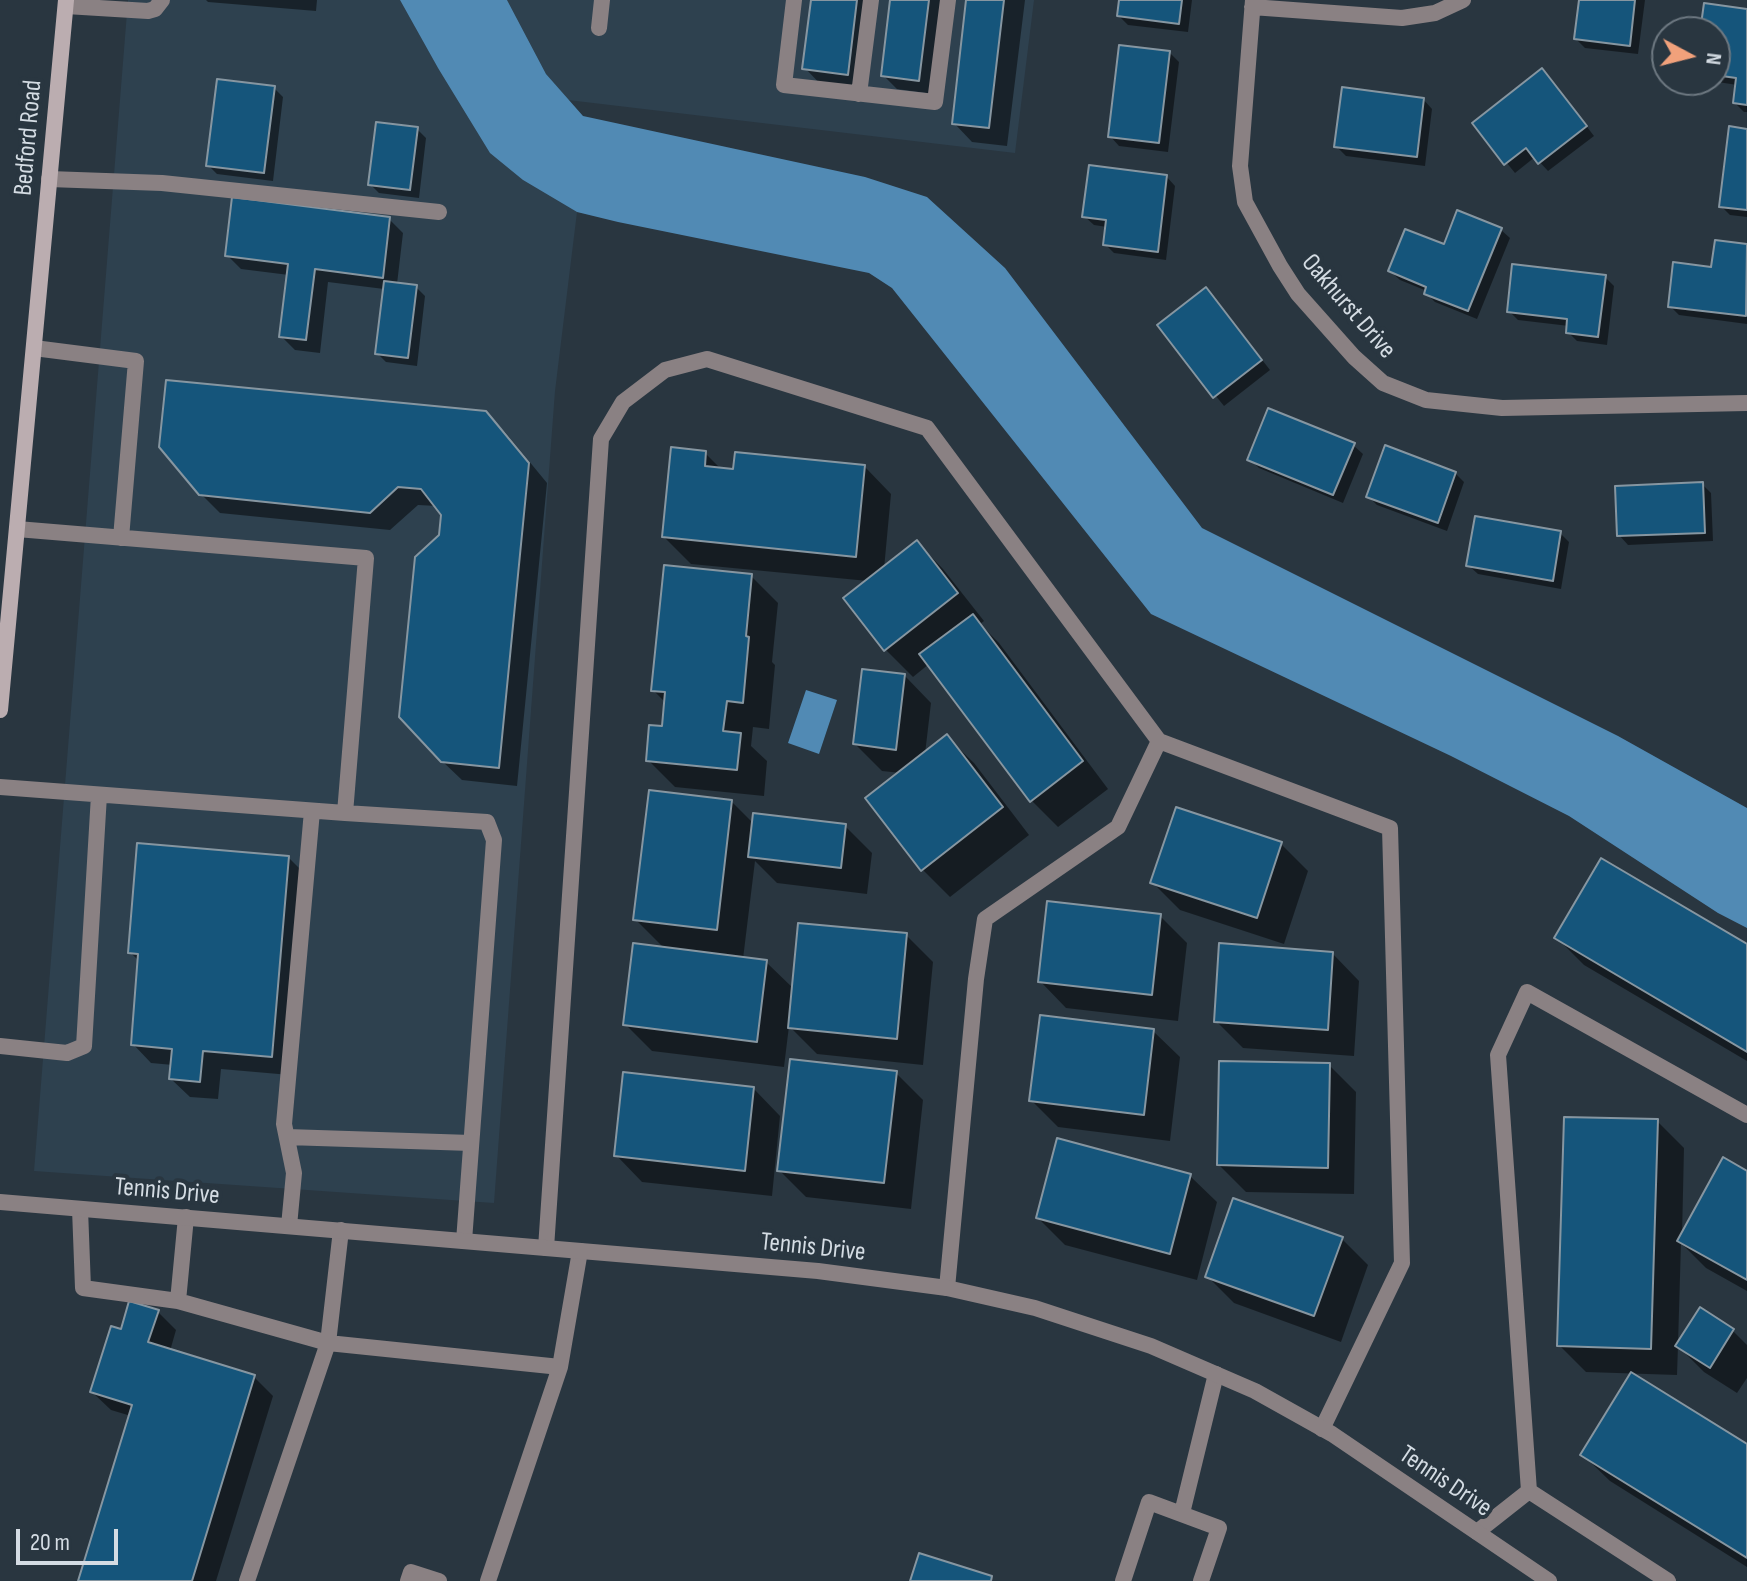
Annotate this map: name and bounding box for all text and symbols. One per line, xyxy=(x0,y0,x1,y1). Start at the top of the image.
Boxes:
north arrow xyxy=(1651,16,1731,96)
text: N xyxy=(1699,51,1727,66)
street label: Bedford Road xyxy=(8,79,50,197)
street label: Oakhurst Drive xyxy=(1294,248,1402,366)
street label: Tennis Drive xyxy=(113,1172,221,1212)
street label: Tennis Drive xyxy=(759,1227,867,1269)
street label: Tennis Drive xyxy=(1393,1440,1497,1524)
scale bar xyxy=(20,1513,122,1563)
text: 20 m xyxy=(30,1528,70,1557)

